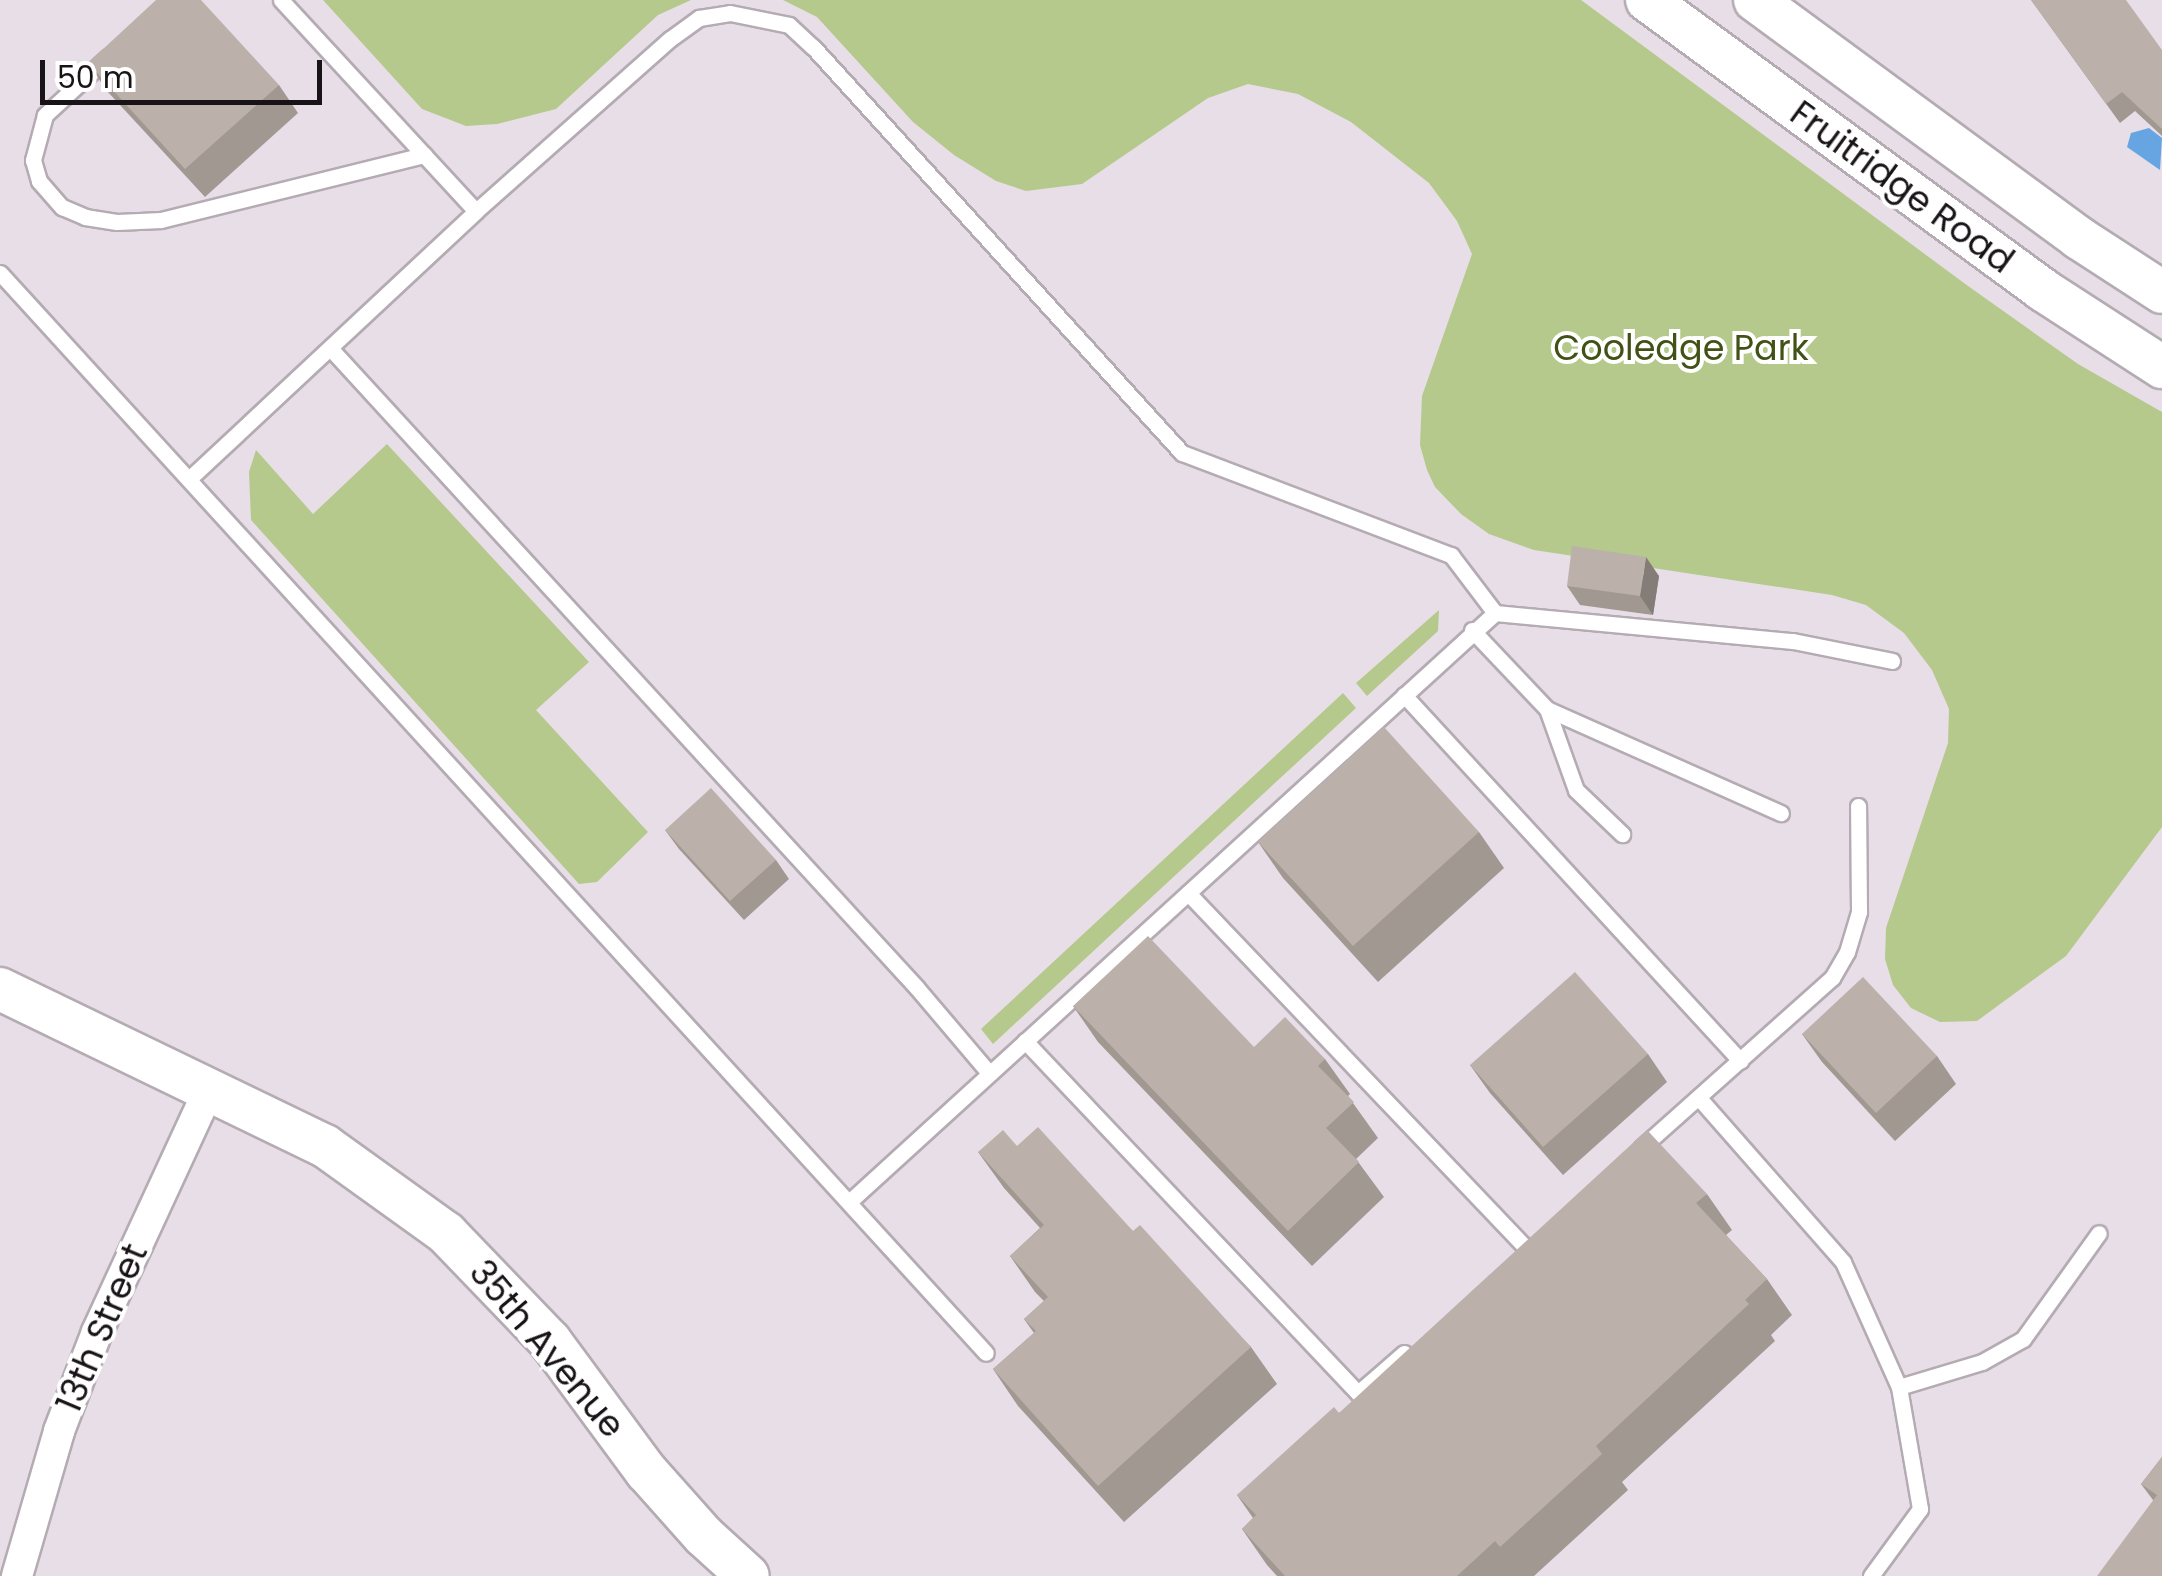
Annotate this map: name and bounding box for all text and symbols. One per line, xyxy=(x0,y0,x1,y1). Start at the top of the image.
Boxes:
scale bar xyxy=(45,40,328,102)
text: 50 m xyxy=(57,56,134,99)
street label: Fruitridge Road xyxy=(1782,92,2022,282)
park label: Cooledge Park xyxy=(1553,327,1809,369)
street label: 13th Street xyxy=(48,1238,156,1418)
street label: 35th Avenue xyxy=(461,1252,633,1446)

